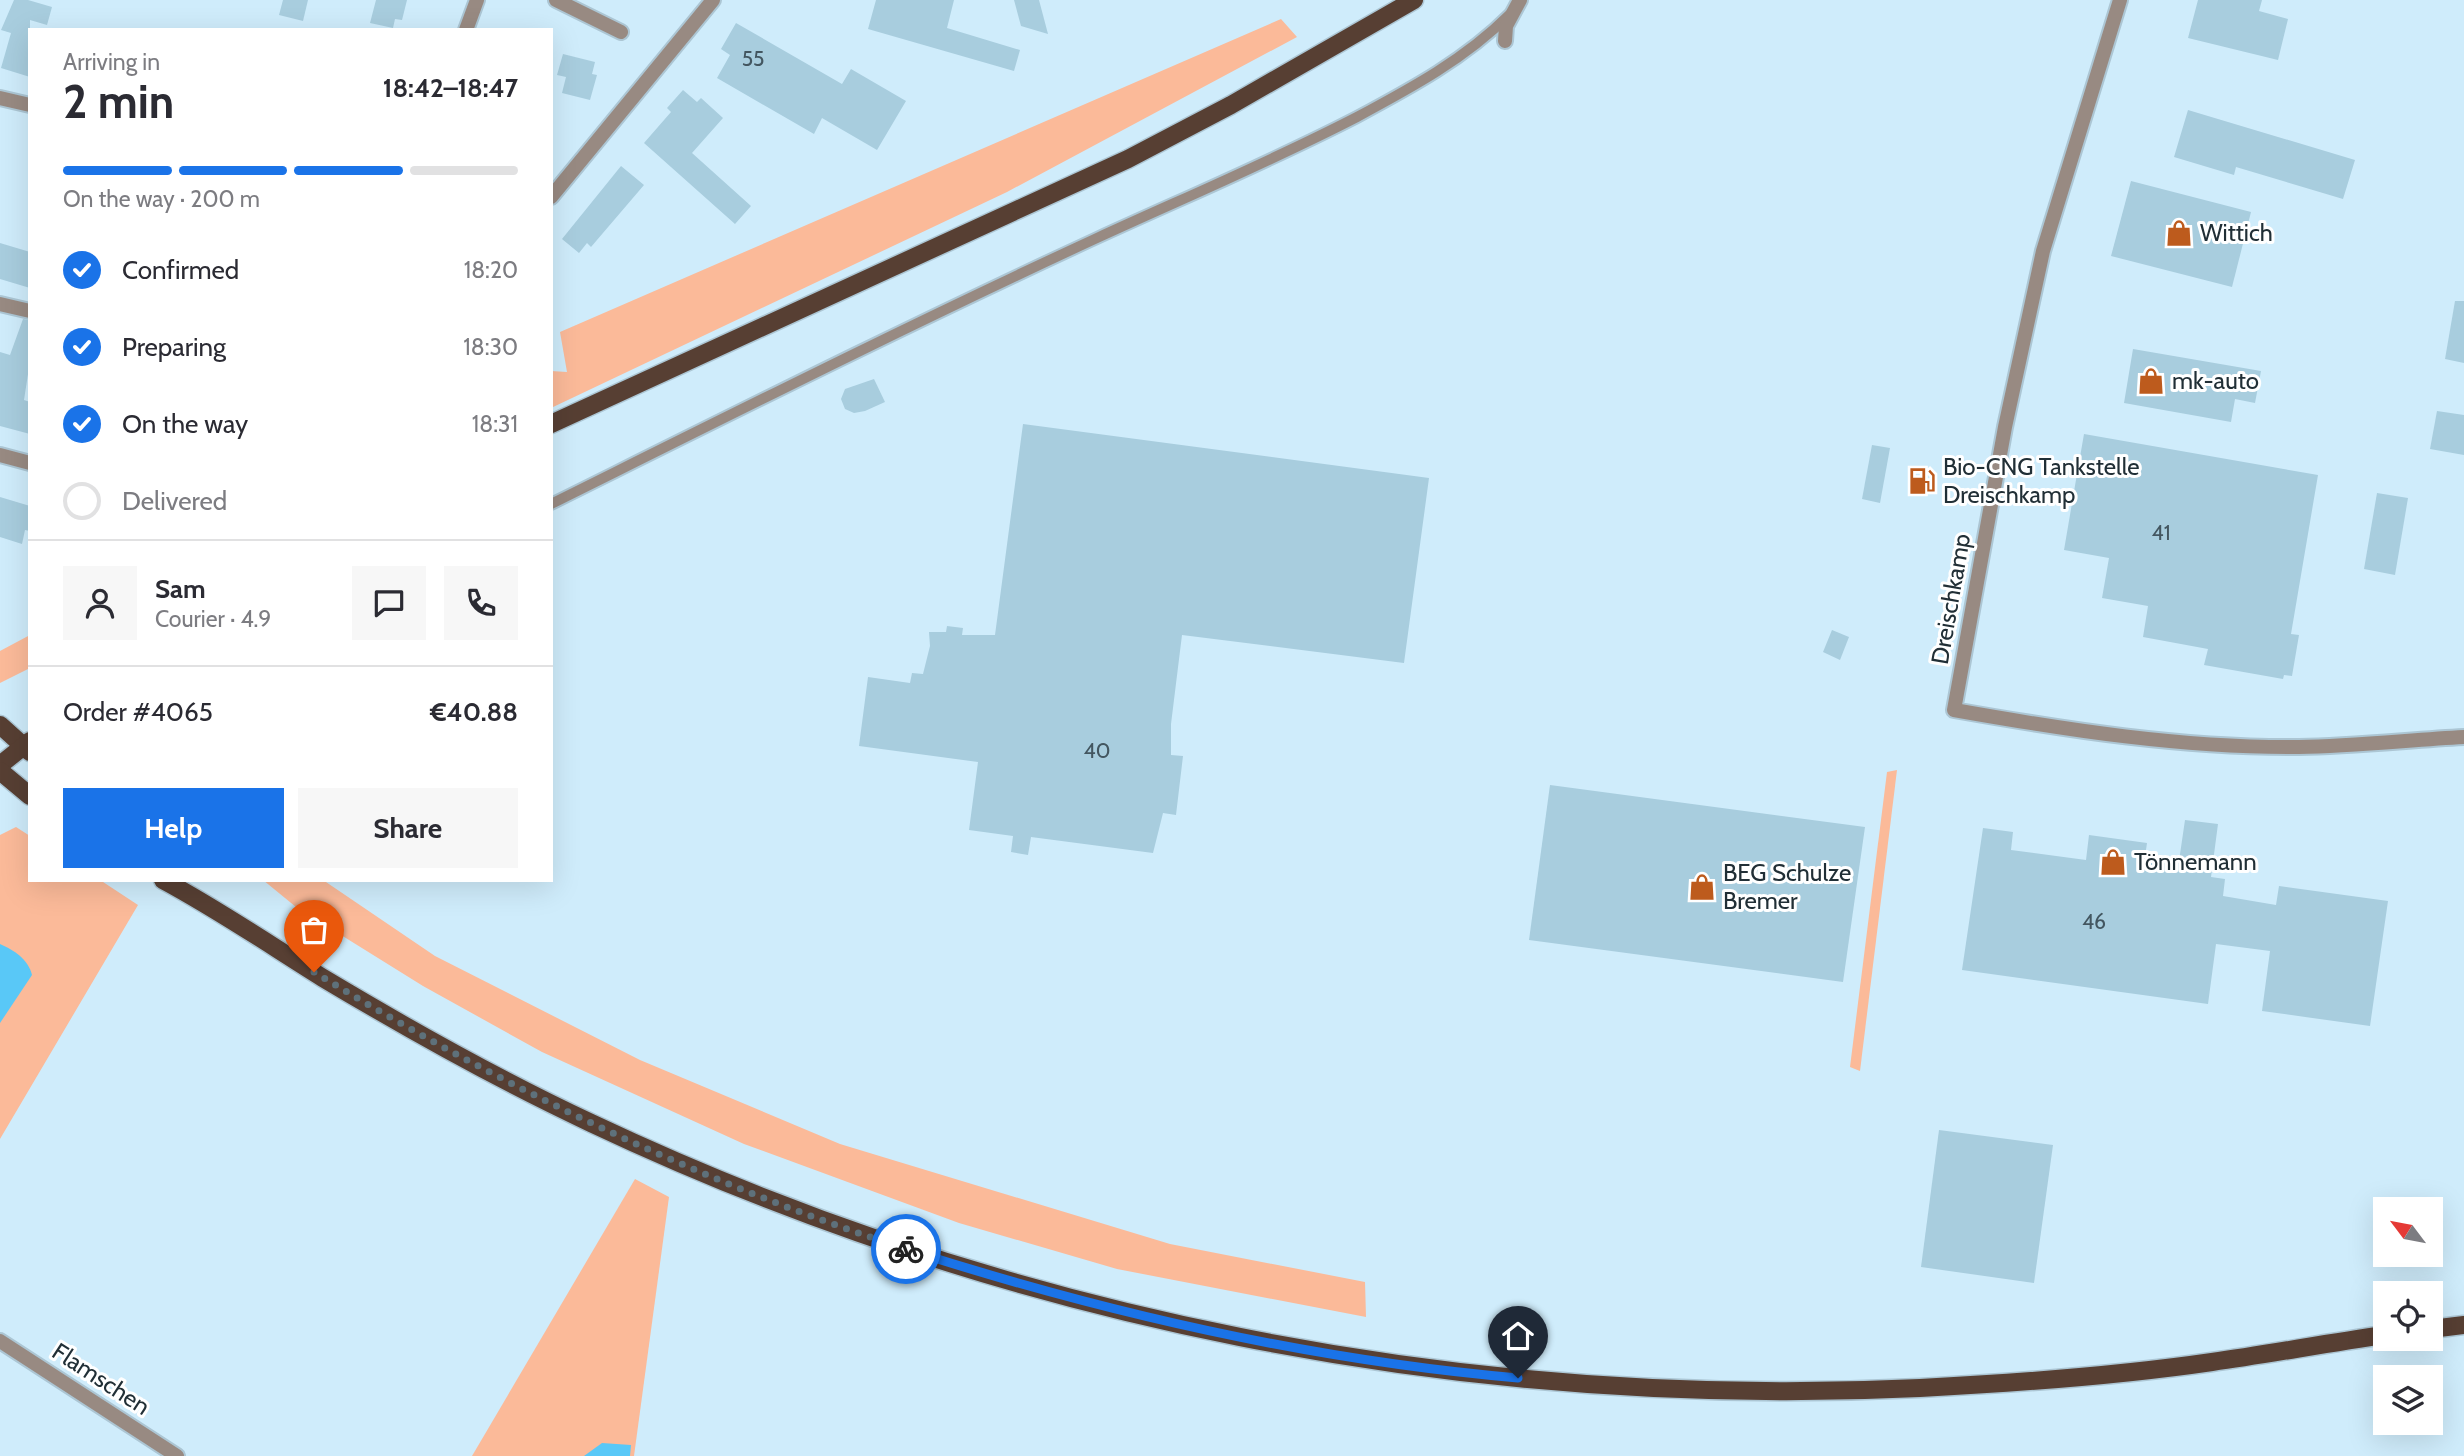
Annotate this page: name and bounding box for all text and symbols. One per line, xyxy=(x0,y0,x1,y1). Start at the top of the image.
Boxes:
house number: 55 xyxy=(742,46,764,71)
text: Arriving in xyxy=(63,48,160,76)
text: 18:42–18:47 xyxy=(383,72,518,104)
text: 2 min xyxy=(63,74,174,130)
text: On the way · 200 m xyxy=(63,185,260,213)
shop icon: Wittich xyxy=(2164,218,2194,248)
place label: Wittich xyxy=(2200,218,2273,247)
icon: check xyxy=(63,251,101,289)
text: Confirmed xyxy=(122,254,239,286)
text: 18:20 xyxy=(464,256,518,284)
icon: check xyxy=(63,328,101,366)
text: Preparing xyxy=(122,331,226,363)
text: 18:30 xyxy=(463,333,518,361)
shop icon: mk-auto xyxy=(2136,366,2166,396)
place label: mk-auto xyxy=(2172,366,2259,395)
icon: check xyxy=(63,405,101,443)
text: On the way xyxy=(122,408,248,440)
text: 18:31 xyxy=(472,410,518,438)
place label: Bio-CNG Tankstelle Dreischkamp xyxy=(1943,452,2140,509)
fuel station icon: Bio-CNG Tankstelle Dreischkamp xyxy=(1907,466,1937,496)
text: Delivered xyxy=(122,485,227,517)
house number: 41 xyxy=(2152,520,2170,545)
street label: Dreischkamp xyxy=(1925,531,1976,667)
button: person xyxy=(63,566,137,640)
button: chat xyxy=(352,566,426,640)
button: phone xyxy=(444,566,518,640)
text: Sam xyxy=(155,573,206,605)
text: Courier · 4.9 xyxy=(155,605,271,633)
text: Order #4065 xyxy=(63,696,213,728)
text: €40.88 xyxy=(430,696,518,728)
house number: 40 xyxy=(1084,738,1110,763)
button: Help xyxy=(63,788,284,868)
button: Share xyxy=(298,788,518,868)
shop icon: Tönnemann xyxy=(2098,847,2128,877)
place label: Tönnemann xyxy=(2134,847,2257,876)
place label: BEG Schulze Bremer xyxy=(1723,858,1851,915)
shop icon: BEG Schulze Bremer xyxy=(1687,872,1717,902)
pin xyxy=(284,900,344,972)
house number: 46 xyxy=(2082,909,2106,934)
icon: bag xyxy=(295,911,333,949)
north arrow xyxy=(2373,1197,2443,1267)
map controls xyxy=(2373,1197,2443,1435)
courier xyxy=(871,1214,941,1284)
icon: bike xyxy=(887,1230,925,1268)
button: locate xyxy=(2373,1281,2443,1351)
pin xyxy=(1488,1306,1548,1378)
icon: home xyxy=(1499,1317,1537,1355)
street label: Flamschen xyxy=(47,1336,155,1421)
button: layers xyxy=(2373,1365,2443,1435)

